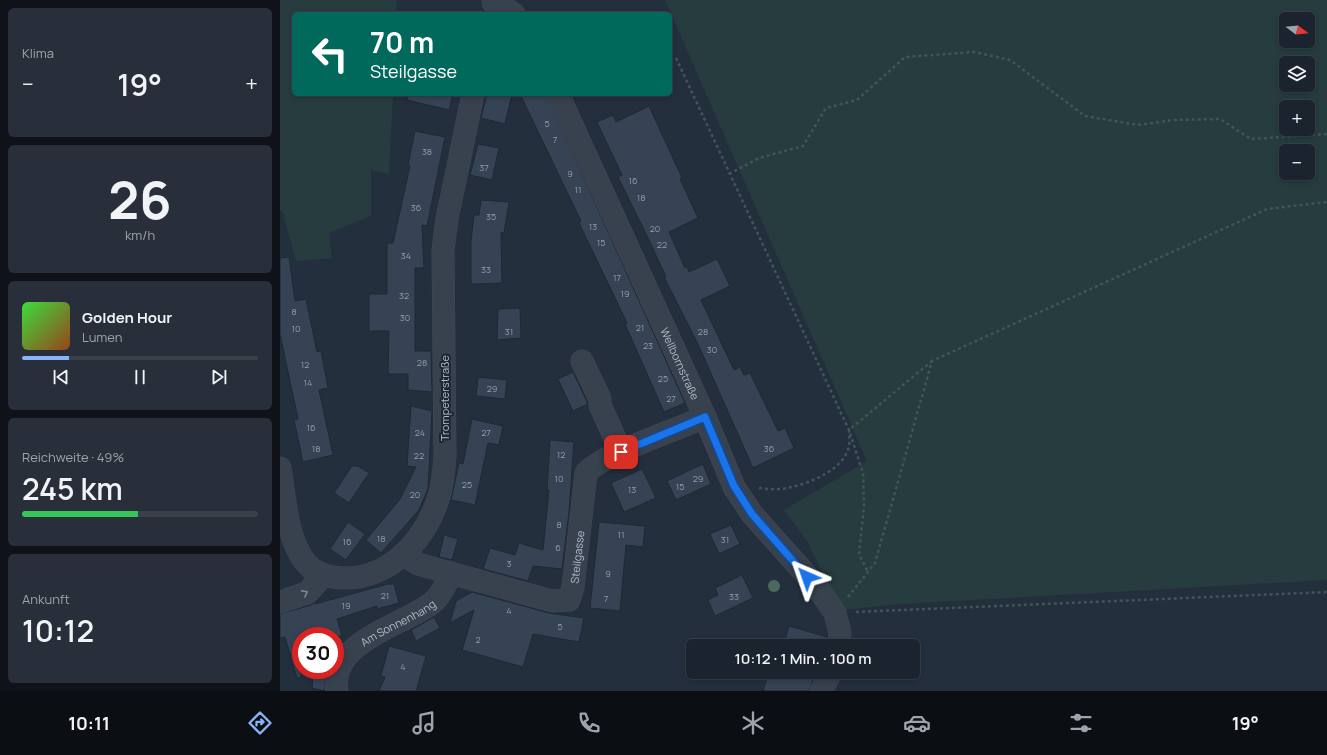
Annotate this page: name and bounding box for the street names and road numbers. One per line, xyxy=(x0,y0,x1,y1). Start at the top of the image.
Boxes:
street label: Wellbornstraße xyxy=(658,325,704,402)
street label: Trompeterstraße xyxy=(437,354,452,441)
street label: Steilgasse xyxy=(566,529,587,584)
street label: Am Sonnenhang xyxy=(357,596,438,649)

